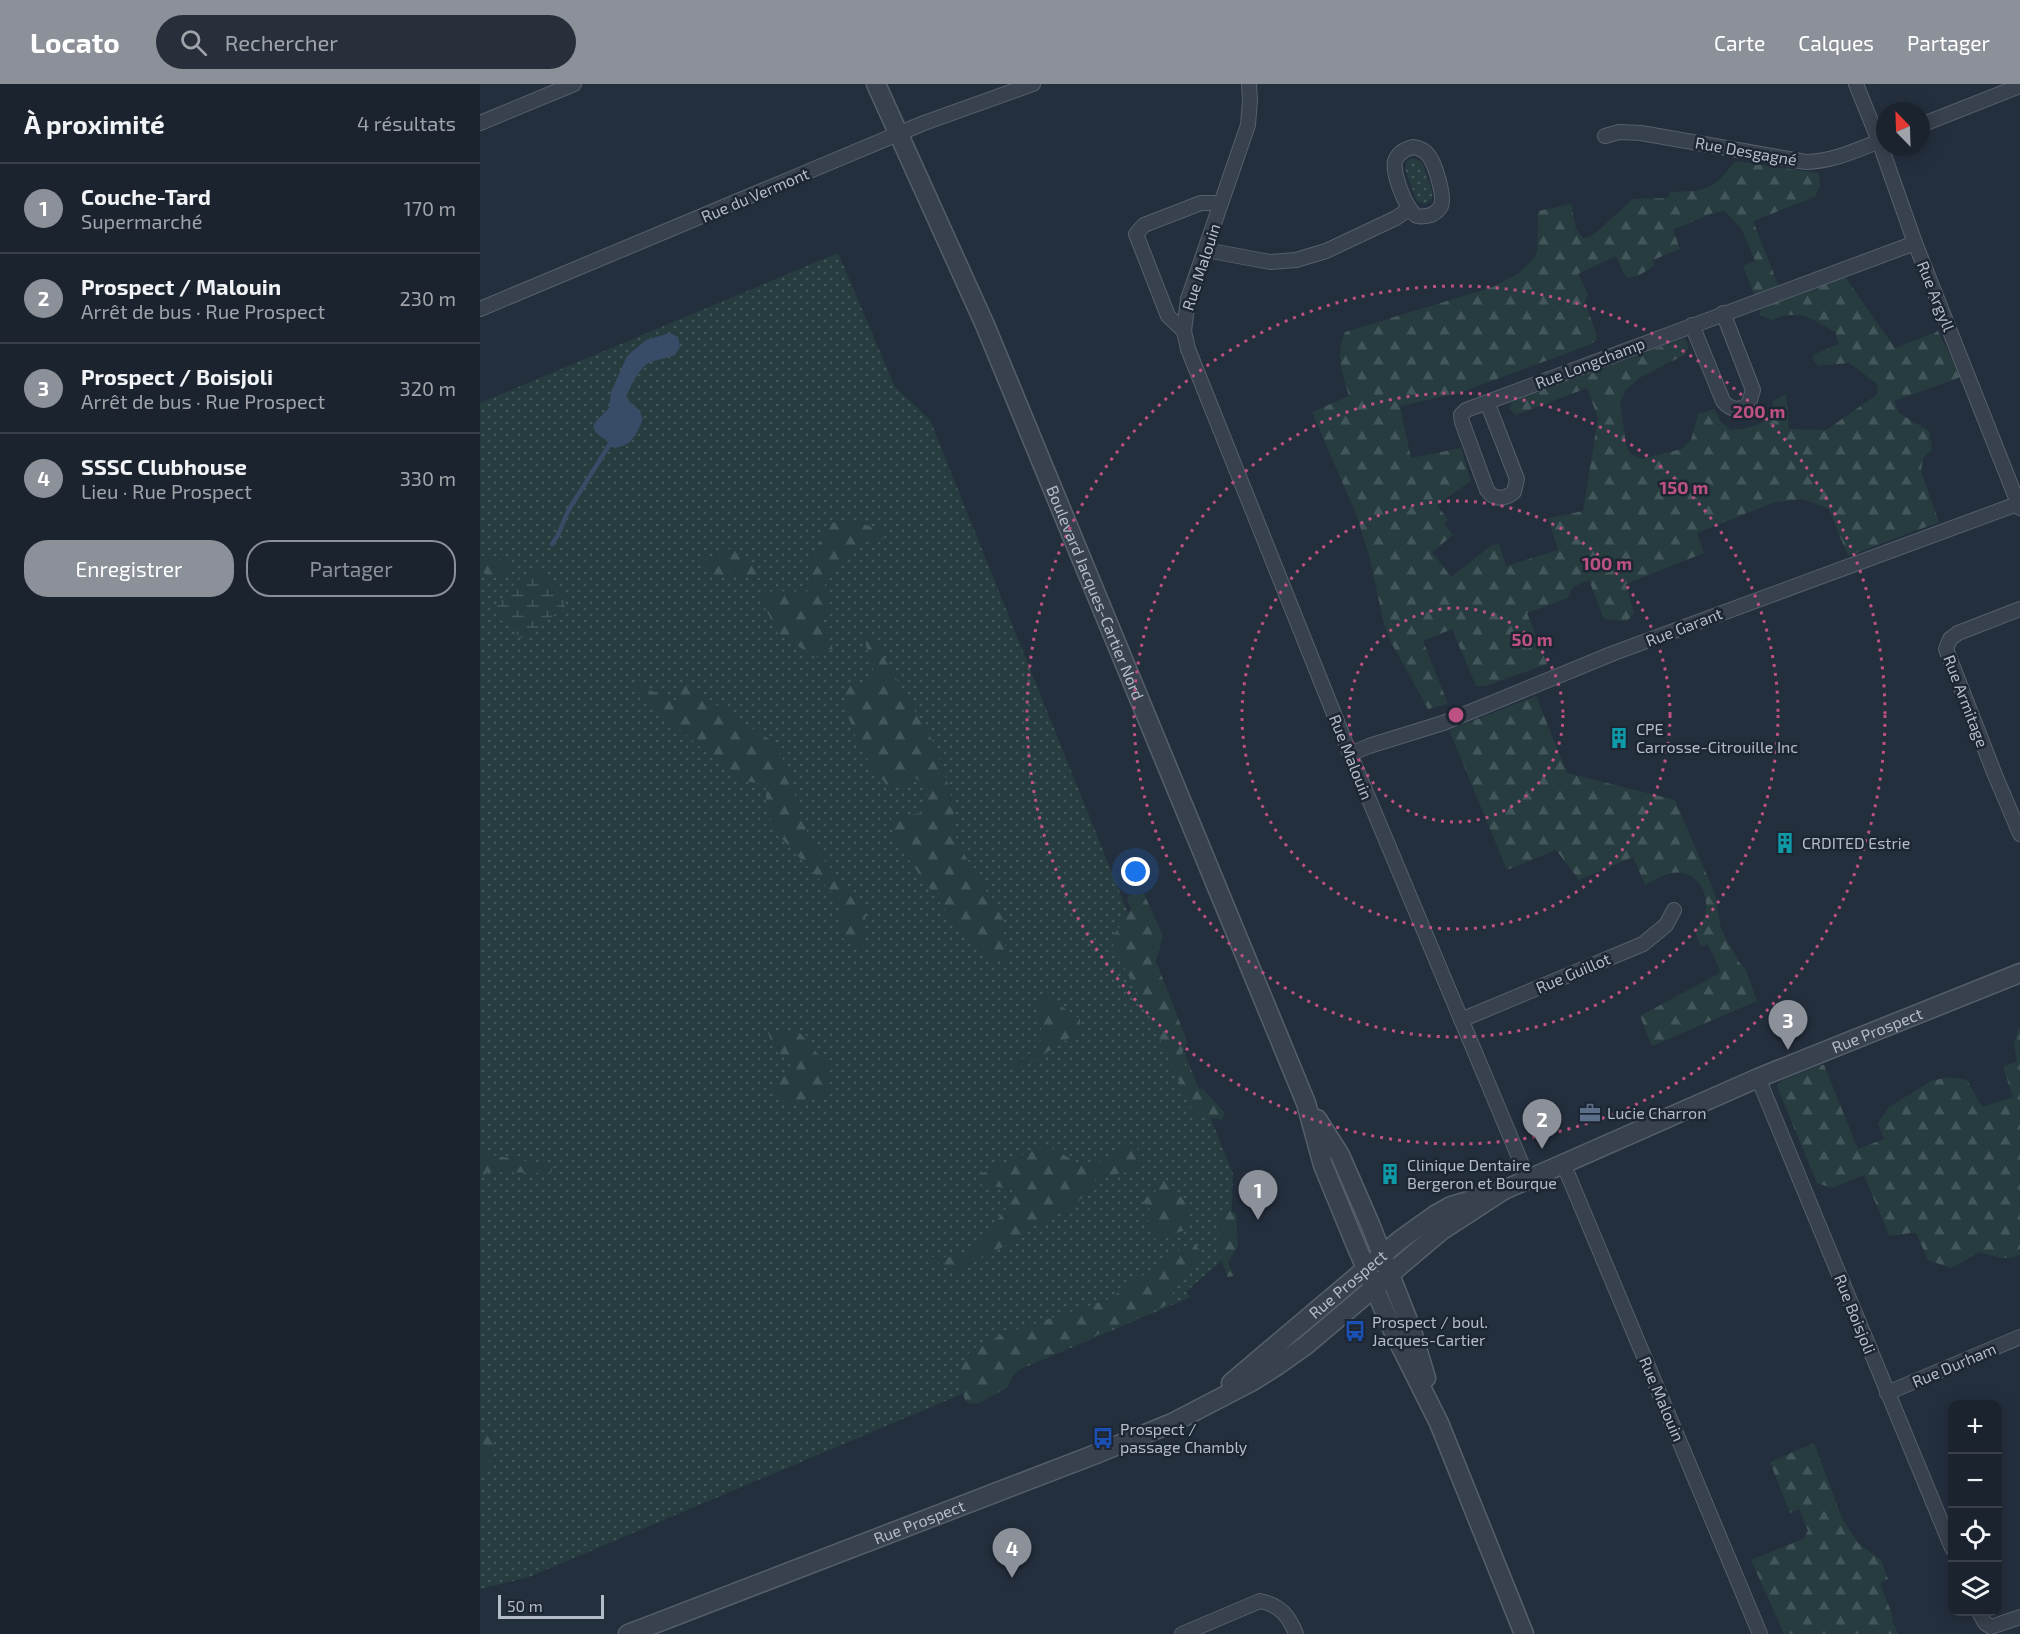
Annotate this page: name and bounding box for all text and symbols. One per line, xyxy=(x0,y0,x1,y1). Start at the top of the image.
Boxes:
search box xyxy=(156,15,576,69)
text: Locato xyxy=(30,25,120,59)
icon: search xyxy=(177,26,210,59)
text: Rechercher xyxy=(225,29,338,55)
text: Carte xyxy=(1714,30,1765,55)
text: Calques xyxy=(1798,30,1874,55)
text: Partager xyxy=(1907,30,1990,55)
north arrow xyxy=(1876,102,1930,156)
text: À proximité xyxy=(24,108,165,139)
text: 4 résultats xyxy=(357,111,456,135)
street label: Rue Desgagné xyxy=(1694,132,1798,169)
street label: Rue du Vermont xyxy=(698,163,812,226)
text: Couche-Tard xyxy=(81,183,211,209)
text: 1 xyxy=(39,196,48,220)
text: 170 m xyxy=(404,196,456,220)
text: Supermarché xyxy=(81,209,202,233)
street label: Rue Malouin xyxy=(1178,221,1223,313)
street label: Rue Argyll xyxy=(1914,258,1959,334)
text: Prospect / Malouin xyxy=(81,273,281,299)
text: 2 xyxy=(38,286,49,310)
text: 230 m xyxy=(400,286,456,310)
text: Arrêt de bus · Rue Prospect xyxy=(81,299,325,323)
street label: Rue Longchamp xyxy=(1532,333,1647,392)
text: Prospect / Boisjoli xyxy=(81,363,273,389)
text: 3 xyxy=(38,376,49,400)
text: 320 m xyxy=(400,376,456,400)
text: Arrêt de bus · Rue Prospect xyxy=(81,389,325,413)
text: 200 m xyxy=(1733,400,1785,422)
text: SSSC Clubhouse xyxy=(81,453,247,479)
text: 4 xyxy=(37,466,50,490)
text: 330 m xyxy=(400,466,456,490)
text: 150 m xyxy=(1660,476,1708,498)
text: Lieu · Rue Prospect xyxy=(81,479,252,503)
street label: Boulevard Jacques-Cartier Nord xyxy=(1043,482,1149,702)
button: Enregistrer xyxy=(24,540,234,597)
button: Partager xyxy=(246,540,456,597)
text: 100 m xyxy=(1582,552,1632,574)
street label: Rue Garant xyxy=(1643,603,1725,650)
text: 50 m xyxy=(1511,628,1553,650)
street label: Rue Armitage xyxy=(1940,652,1993,750)
centre of rings xyxy=(1446,705,1466,725)
street label: Rue Malouin xyxy=(1326,711,1377,802)
place label: CPE Carrosse-Citrouille Inc xyxy=(1636,719,1798,756)
building icon: CPE Carrosse-Citrouille Inc xyxy=(1607,726,1631,750)
building icon: CRDITED Estrie xyxy=(1773,831,1797,855)
place label: CRDITED Estrie xyxy=(1802,833,1910,852)
your location xyxy=(1121,857,1150,886)
street label: Rue Guillot xyxy=(1533,948,1613,997)
pin: 3 xyxy=(1768,1000,1808,1050)
street label: Rue Prospect xyxy=(1829,1003,1925,1056)
pin: 2 xyxy=(1522,1100,1562,1149)
office icon: Lucie Charron xyxy=(1578,1101,1602,1125)
place label: Lucie Charron xyxy=(1607,1103,1707,1122)
place label: Clinique Dentaire Bergeron et Bourque xyxy=(1407,1155,1557,1192)
building icon: Clinique Dentaire Bergeron et Bourque xyxy=(1378,1162,1402,1186)
pin: 1 xyxy=(1238,1170,1278,1220)
street label: Rue Prospect xyxy=(1305,1246,1390,1322)
street label: Rue Boisjoli xyxy=(1830,1271,1880,1357)
place label: Prospect / boul. Jacques-Cartier xyxy=(1372,1312,1488,1349)
bus stop icon: Prospect / boul. Jacques-Cartier xyxy=(1343,1319,1367,1343)
street label: Rue Durham xyxy=(1909,1338,1999,1391)
street label: Rue Malouin xyxy=(1636,1354,1689,1444)
map controls xyxy=(1948,1400,2002,1616)
button: + xyxy=(1948,1400,2002,1454)
place label: Prospect / passage Chambly xyxy=(1120,1419,1248,1456)
bus stop icon: Prospect / passage Chambly xyxy=(1091,1426,1115,1450)
button: − xyxy=(1948,1454,2002,1508)
street label: Rue Prospect xyxy=(871,1495,967,1548)
button: locate xyxy=(1948,1508,2002,1562)
pin: 4 xyxy=(992,1528,1032,1578)
button: layers xyxy=(1948,1562,2002,1616)
scale bar xyxy=(498,1592,604,1620)
text: 50 m xyxy=(507,1596,543,1615)

